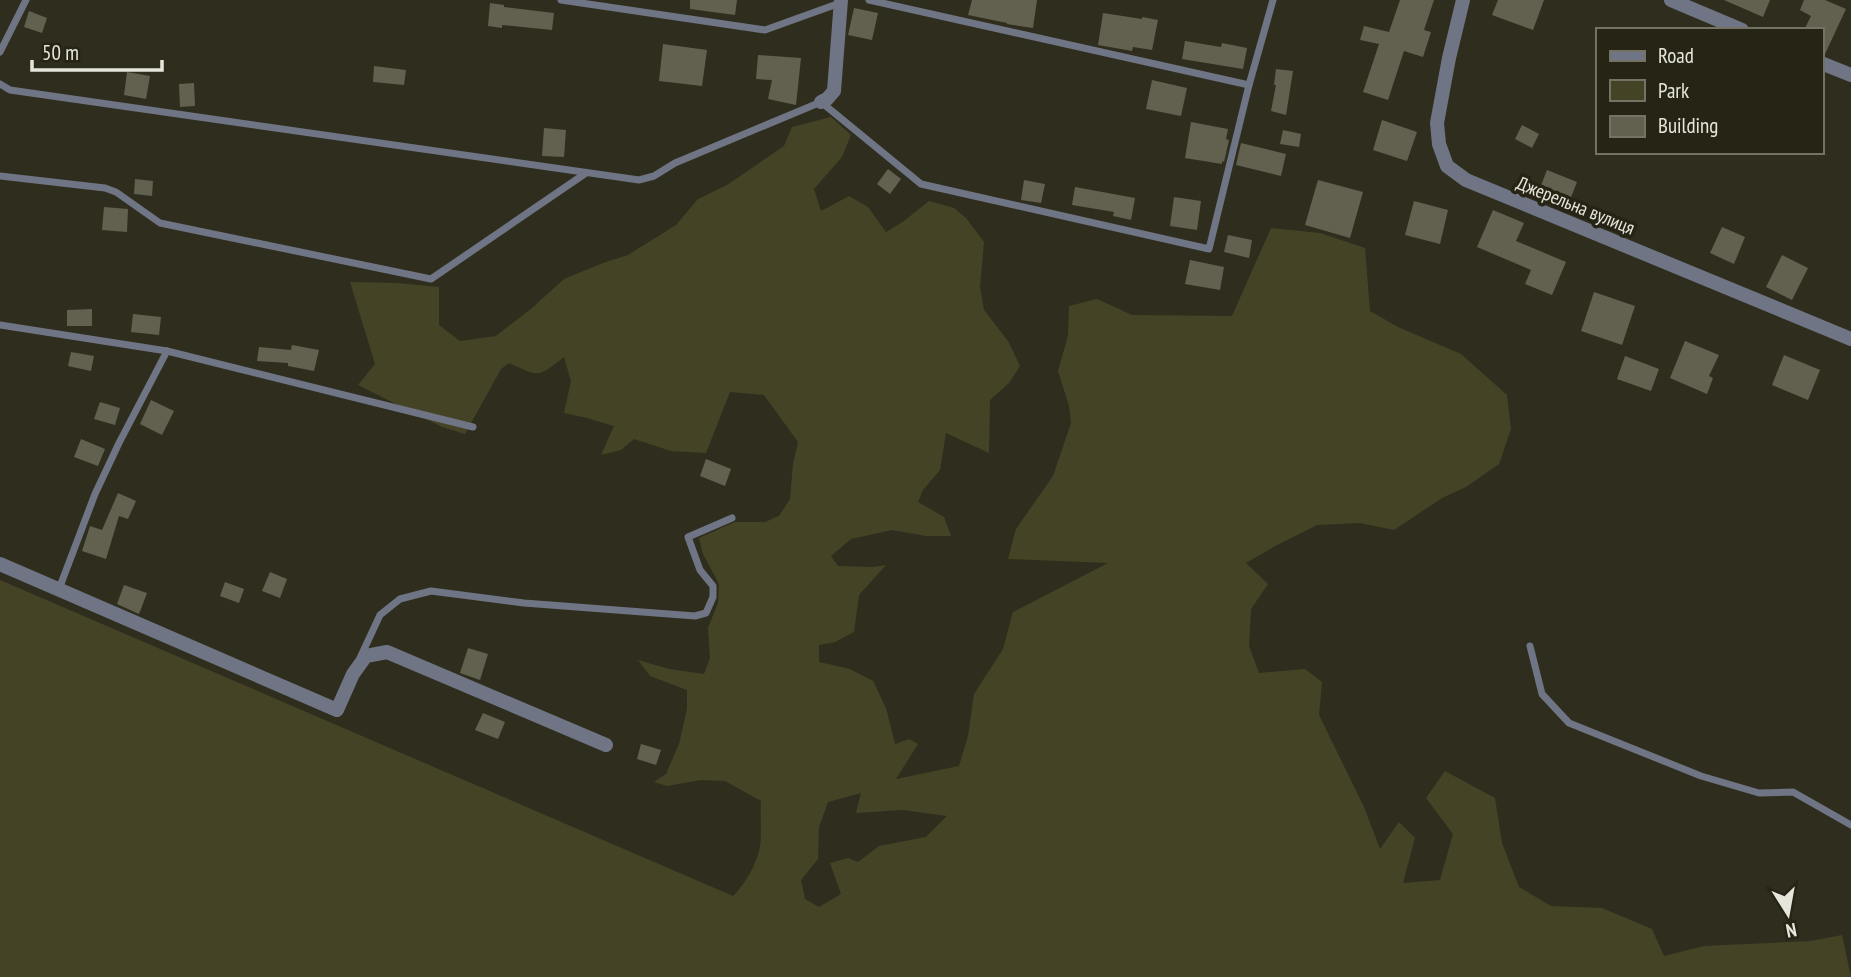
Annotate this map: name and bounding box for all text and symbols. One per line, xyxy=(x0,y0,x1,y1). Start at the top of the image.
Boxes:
scale bar xyxy=(32,28,161,72)
legend xyxy=(1596,28,1823,154)
text: 50 m xyxy=(42,39,79,66)
text: Road xyxy=(1658,42,1694,69)
text: Park xyxy=(1658,77,1689,104)
text: Building xyxy=(1658,112,1718,139)
street label: Джерельна вулиця xyxy=(1513,170,1639,240)
north arrow xyxy=(1753,879,1823,949)
text: N xyxy=(1784,918,1799,943)

